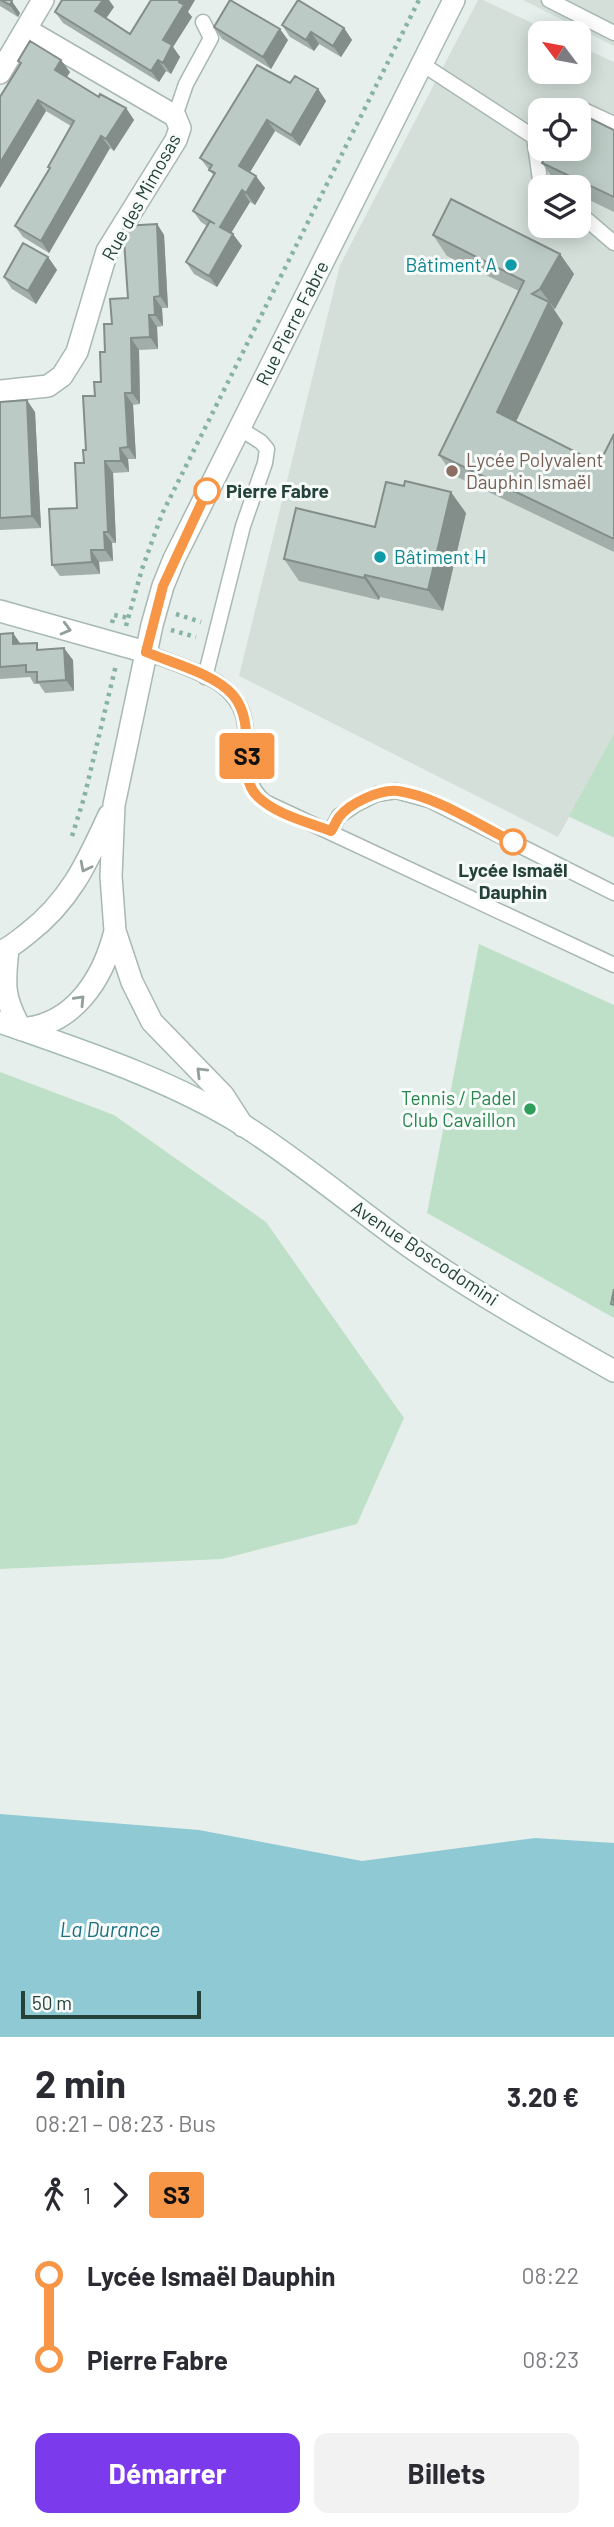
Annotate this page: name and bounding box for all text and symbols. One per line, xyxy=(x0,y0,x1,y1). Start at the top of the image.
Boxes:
north arrow xyxy=(528,21,592,84)
map controls xyxy=(528,21,591,238)
button: locate xyxy=(528,98,591,161)
street label: Rue des Mimosas xyxy=(96,129,185,264)
button: layers xyxy=(528,175,591,238)
place label: Bâtiment A xyxy=(406,253,497,276)
street label: Rue Pierre Fabre xyxy=(250,257,333,389)
marker: Bâtiment A xyxy=(503,257,519,273)
place label: Lycée Polyvalent Dauphin Ismaël xyxy=(466,448,603,493)
marker: Lycée Polyvalent Dauphin Ismaël xyxy=(444,463,460,479)
marker: Pierre Fabre xyxy=(194,478,220,504)
place label: Pierre Fabre xyxy=(226,479,329,502)
place label: Bâtiment H xyxy=(394,545,486,568)
marker: Bâtiment H xyxy=(372,549,388,565)
one-way arrow xyxy=(60,621,72,635)
line badge: S3 xyxy=(216,733,278,779)
text: S3 xyxy=(233,741,261,770)
marker: Lycée Ismaël Dauphin xyxy=(500,829,526,855)
place label: Lycée Ismaël Dauphin xyxy=(458,858,568,903)
one-way arrow xyxy=(79,860,93,872)
one-way arrow xyxy=(71,995,84,1008)
one-way arrow xyxy=(196,1068,209,1081)
place label: Tennis / Padel Club Cavaillon xyxy=(401,1086,516,1131)
marker: Tennis / Padel Club Cavaillon xyxy=(522,1101,538,1117)
street label: Avenue Boscodomini xyxy=(347,1195,503,1310)
water label: La Durance xyxy=(60,1916,160,1941)
scale bar xyxy=(21,1988,201,2020)
text: 50 m xyxy=(32,1991,72,2014)
text: 2 min xyxy=(35,2060,126,2106)
text: 3.20 € xyxy=(507,2081,579,2112)
text: 08:21 – 08:23 · Bus xyxy=(35,2109,216,2137)
icon: walk xyxy=(35,2176,73,2214)
icon: forward xyxy=(101,2176,139,2214)
text: S3 xyxy=(163,2180,190,2209)
text: 1 xyxy=(83,2181,91,2209)
text: Lycée Ismaël Dauphin xyxy=(87,2260,335,2291)
text: 08:22 xyxy=(522,2261,579,2289)
text: Pierre Fabre xyxy=(87,2344,228,2375)
text: 08:23 xyxy=(522,2345,579,2373)
button: Démarrer xyxy=(35,2433,300,2513)
button: Billets xyxy=(314,2433,579,2513)

